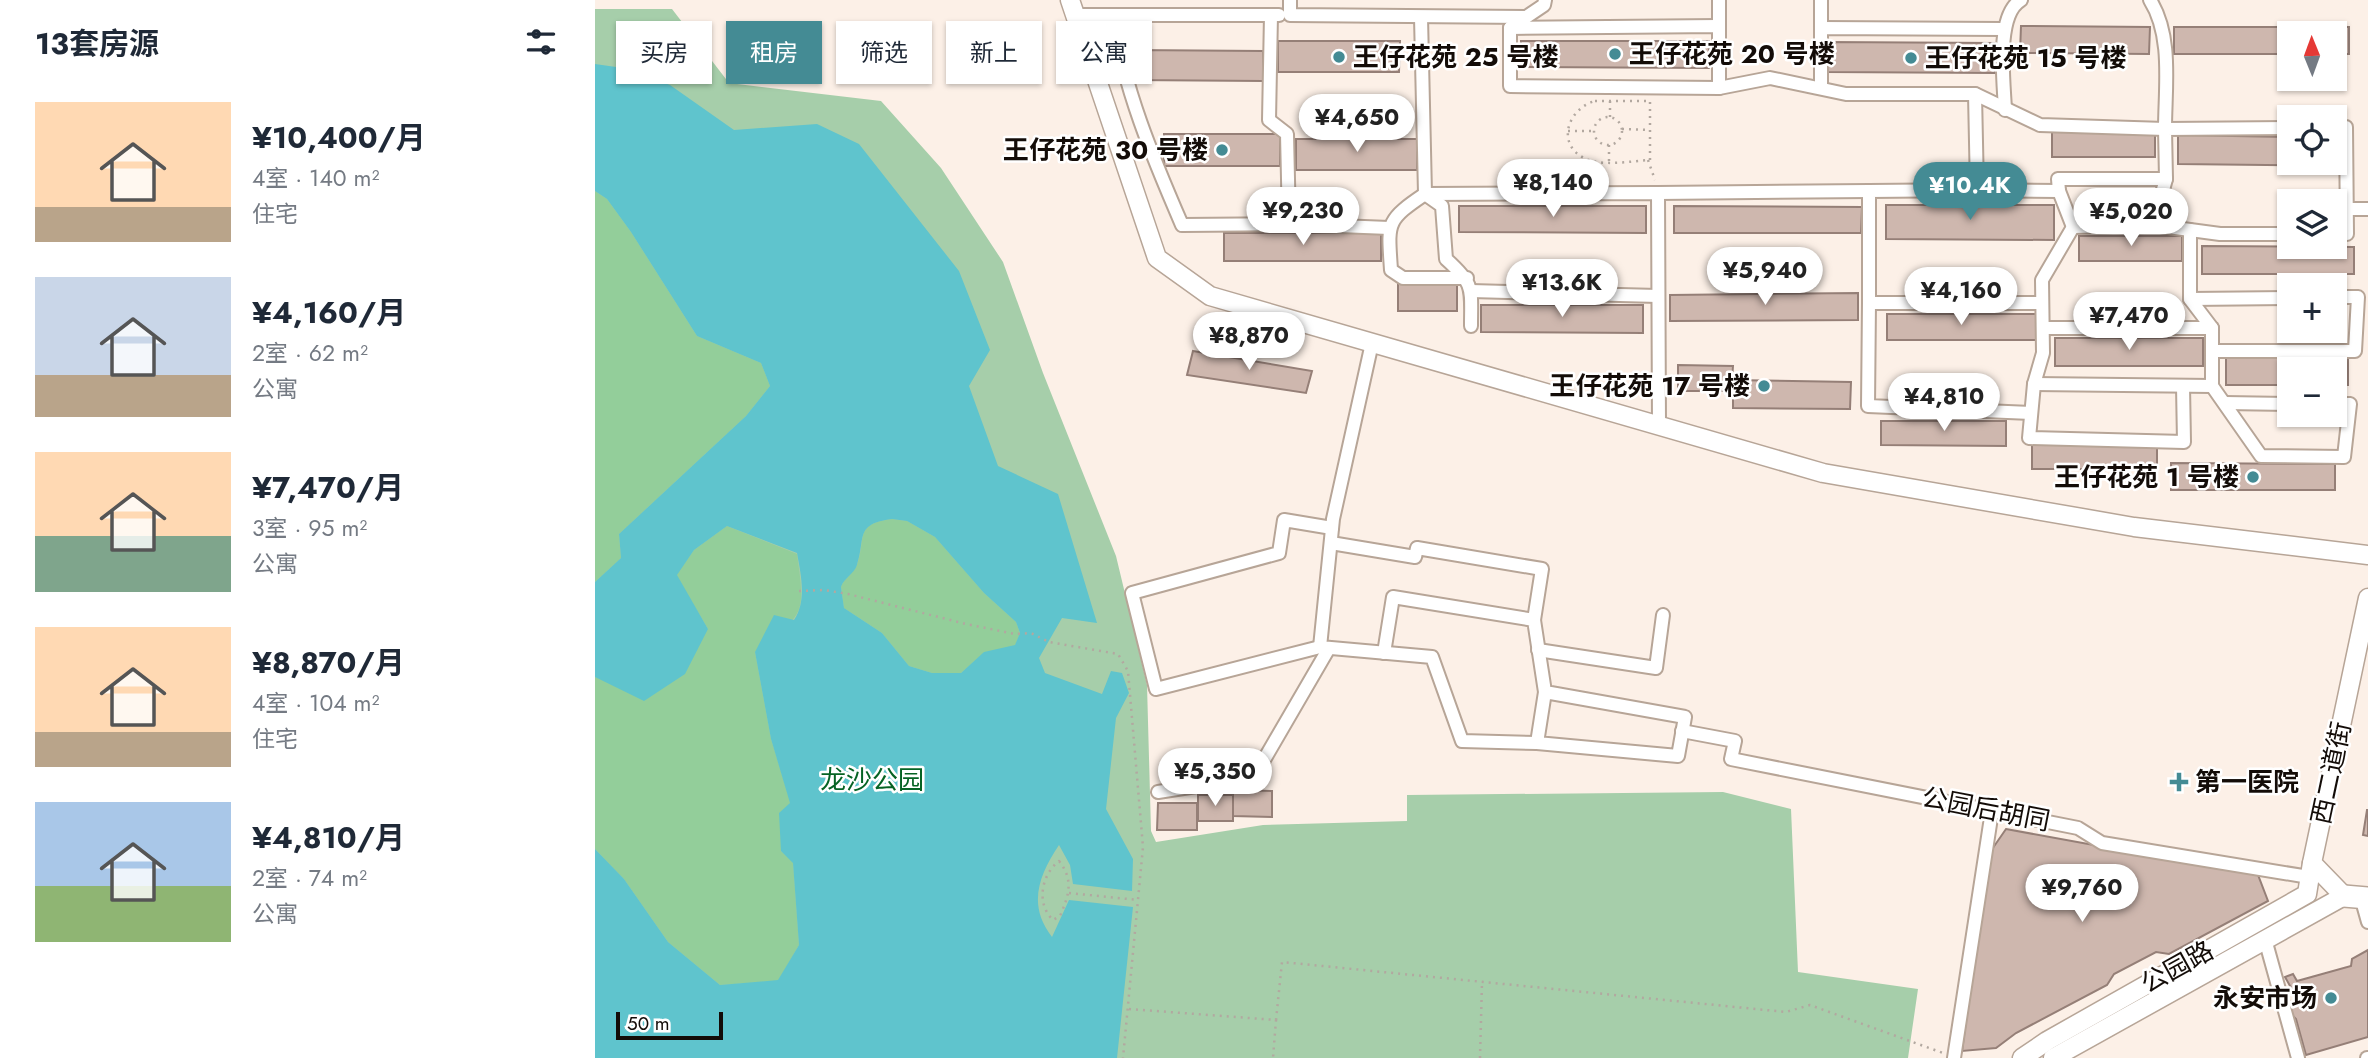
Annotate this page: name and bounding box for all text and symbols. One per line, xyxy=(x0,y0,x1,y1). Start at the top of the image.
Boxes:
chip: 买房 xyxy=(616,21,712,84)
chip: 租房 xyxy=(726,21,822,84)
chip: 筛选 xyxy=(836,21,932,84)
chip: 新上 xyxy=(946,21,1042,84)
chip: 公寓 xyxy=(1056,21,1152,84)
north arrow xyxy=(2277,21,2347,91)
map controls xyxy=(2277,21,2347,427)
text: 13套房源 xyxy=(35,22,159,65)
icon: filters xyxy=(522,23,560,61)
place label: 王仔花苑 20 号楼 xyxy=(1629,35,1835,73)
place label: 王仔花苑 25 号楼 xyxy=(1353,38,1558,76)
place label: 王仔花苑 15 号楼 xyxy=(1925,39,2127,77)
marker: 王仔花苑 20 号楼 xyxy=(1607,46,1623,62)
marker: 王仔花苑 25 号楼 xyxy=(1331,49,1347,65)
marker: 王仔花苑 15 号楼 xyxy=(1903,50,1919,66)
pin: ¥4,650 xyxy=(1300,94,1414,154)
text: ¥4,650 xyxy=(1315,100,1399,134)
button: locate xyxy=(2277,105,2347,175)
text: ¥10,400/月 xyxy=(252,116,426,159)
icon: home xyxy=(91,130,175,214)
place label: 王仔花苑 30 号楼 xyxy=(1003,131,1208,169)
marker: 王仔花苑 30 号楼 xyxy=(1214,142,1230,158)
pin: ¥8,140 xyxy=(1496,160,1610,219)
text: 4室 · 140 m² xyxy=(252,161,379,195)
pin: ¥10.4K xyxy=(1913,162,2027,222)
text: ¥8,140 xyxy=(1513,165,1593,199)
text: ¥10.4K xyxy=(1929,168,2011,202)
pin: ¥9,230 xyxy=(1246,188,1360,247)
pin: ¥5,020 xyxy=(2074,188,2188,248)
button: layers xyxy=(2277,189,2347,259)
text: ¥9,230 xyxy=(1262,193,1344,227)
text: ¥5,020 xyxy=(2089,194,2173,228)
text: 住宅 xyxy=(252,197,298,231)
pin: ¥5,940 xyxy=(1708,247,1822,307)
text: ¥5,940 xyxy=(1723,253,1807,287)
pin: ¥13.6K xyxy=(1505,260,1619,319)
text: ¥13.6K xyxy=(1522,265,1602,299)
pin: ¥4,160 xyxy=(1904,268,2018,327)
text: ¥4,160 xyxy=(1920,273,2002,307)
button: + xyxy=(2277,273,2347,343)
text: ¥4,160/月 xyxy=(252,291,406,334)
pin: ¥7,470 xyxy=(2072,292,2186,352)
text: ¥7,470 xyxy=(2089,298,2169,332)
icon: home xyxy=(91,305,175,389)
pin: ¥8,870 xyxy=(1192,312,1306,372)
text: ¥8,870 xyxy=(1209,318,1289,352)
text: 2室 · 62 m² xyxy=(252,336,368,370)
button: − xyxy=(2277,357,2347,427)
place label: 王仔花苑 17 号楼 xyxy=(1549,367,1750,405)
text: 公寓 xyxy=(252,372,298,406)
pin: ¥4,810 xyxy=(1887,374,2001,433)
marker: 王仔花苑 17 号楼 xyxy=(1756,378,1772,394)
text: ¥4,810 xyxy=(1904,379,1984,413)
place label: 王仔花苑 1 号楼 xyxy=(2054,458,2239,496)
text: ¥7,470/月 xyxy=(252,466,404,509)
marker: 王仔花苑 1 号楼 xyxy=(2245,469,2261,485)
icon: home xyxy=(91,480,175,564)
text: 3室 · 95 m² xyxy=(252,511,367,545)
text: 公寓 xyxy=(252,547,298,581)
text: ¥8,870/月 xyxy=(252,641,405,684)
icon: home xyxy=(91,655,175,739)
text: 4室 · 104 m² xyxy=(252,686,379,720)
street label: 西二道街 xyxy=(2302,718,2360,828)
text: 住宅 xyxy=(252,722,298,756)
pin: ¥5,350 xyxy=(1158,748,1272,808)
text: ¥5,350 xyxy=(1174,754,1256,788)
park label: 龙沙公园 xyxy=(820,761,924,799)
place label: 第一医院 xyxy=(2195,763,2299,801)
marker: 第一医院 xyxy=(2169,772,2189,792)
street label: 公园后胡同 xyxy=(1919,778,2053,840)
text: ¥4,810/月 xyxy=(252,816,405,859)
icon: home xyxy=(91,830,175,914)
text: 2室 · 74 m² xyxy=(252,861,367,895)
pin: ¥9,760 xyxy=(2025,864,2139,924)
text: ¥9,760 xyxy=(2041,870,2123,904)
text: 公寓 xyxy=(252,897,298,931)
street label: 公园路 xyxy=(2134,931,2220,1003)
place label: 永安市场 xyxy=(2213,979,2317,1017)
marker: 永安市场 xyxy=(2323,990,2339,1006)
scale bar xyxy=(616,1009,723,1041)
text: 50 m xyxy=(627,1010,670,1037)

